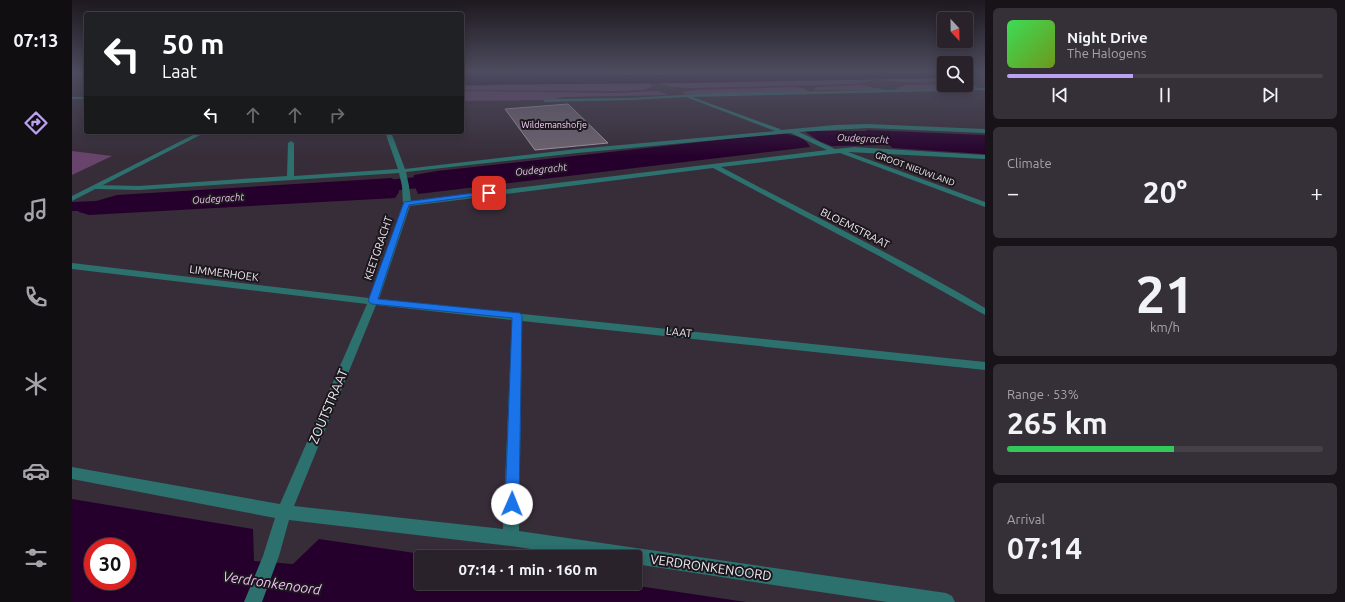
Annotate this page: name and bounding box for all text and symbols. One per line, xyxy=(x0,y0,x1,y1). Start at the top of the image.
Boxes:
north arrow xyxy=(937,12,973,48)
map controls xyxy=(937,12,973,92)
icon: left xyxy=(96,28,148,80)
text: 50 m xyxy=(162,28,224,59)
text: Night Drive xyxy=(1067,29,1148,46)
text: 07:13 xyxy=(13,30,59,50)
text: The Halogens xyxy=(1067,46,1146,60)
button: search xyxy=(937,56,973,92)
text: Laat xyxy=(162,61,197,81)
icon: previous xyxy=(1049,84,1071,106)
icon: pause xyxy=(1154,84,1176,106)
icon: next xyxy=(1259,84,1281,106)
icon: left xyxy=(200,104,222,126)
icon: ahead xyxy=(242,104,264,126)
icon: ahead xyxy=(284,104,306,126)
icon: right xyxy=(326,104,348,126)
icon: directions xyxy=(22,109,50,137)
park label: Wildemanshofje xyxy=(521,120,587,130)
water label: Oudegracht xyxy=(837,132,889,145)
street label: GROOT NIEUWLAND xyxy=(874,150,956,188)
text: Climate xyxy=(1007,156,1052,170)
water label: Oudegracht xyxy=(514,161,568,178)
text: 20° xyxy=(1143,175,1187,209)
pin xyxy=(472,176,506,210)
text: − xyxy=(1007,180,1019,205)
text: + xyxy=(1311,180,1323,205)
icon: arrive xyxy=(478,182,500,204)
water label: Oudegracht xyxy=(192,191,245,206)
icon: music xyxy=(22,196,50,224)
street label: BLOEMSTRAAT xyxy=(819,205,891,251)
street label: KEETGRACHT xyxy=(361,214,395,282)
street label: LIMMERHOEK xyxy=(189,263,260,283)
text: 21 xyxy=(1136,265,1194,323)
icon: phone xyxy=(22,283,50,311)
text: km/h xyxy=(1150,320,1180,334)
street label: LAAT xyxy=(665,325,693,339)
street label: ZOUTSTRAAT xyxy=(306,367,350,445)
icon: climate xyxy=(22,370,50,398)
text: Range · 53% xyxy=(1007,387,1079,401)
text: 265 km xyxy=(1007,406,1108,440)
icon: car xyxy=(22,457,50,485)
position arrow xyxy=(491,483,533,525)
text: Arrival xyxy=(1007,512,1045,526)
text: 07:14 xyxy=(1007,531,1082,565)
speed limit sign: 30 xyxy=(84,538,136,590)
icon: filters xyxy=(22,544,50,572)
street label: VERDRONKENOORD xyxy=(649,552,773,582)
text: 07:14 · 1 min · 160 m xyxy=(459,561,597,578)
water label: Verdronkenoord xyxy=(222,568,323,598)

